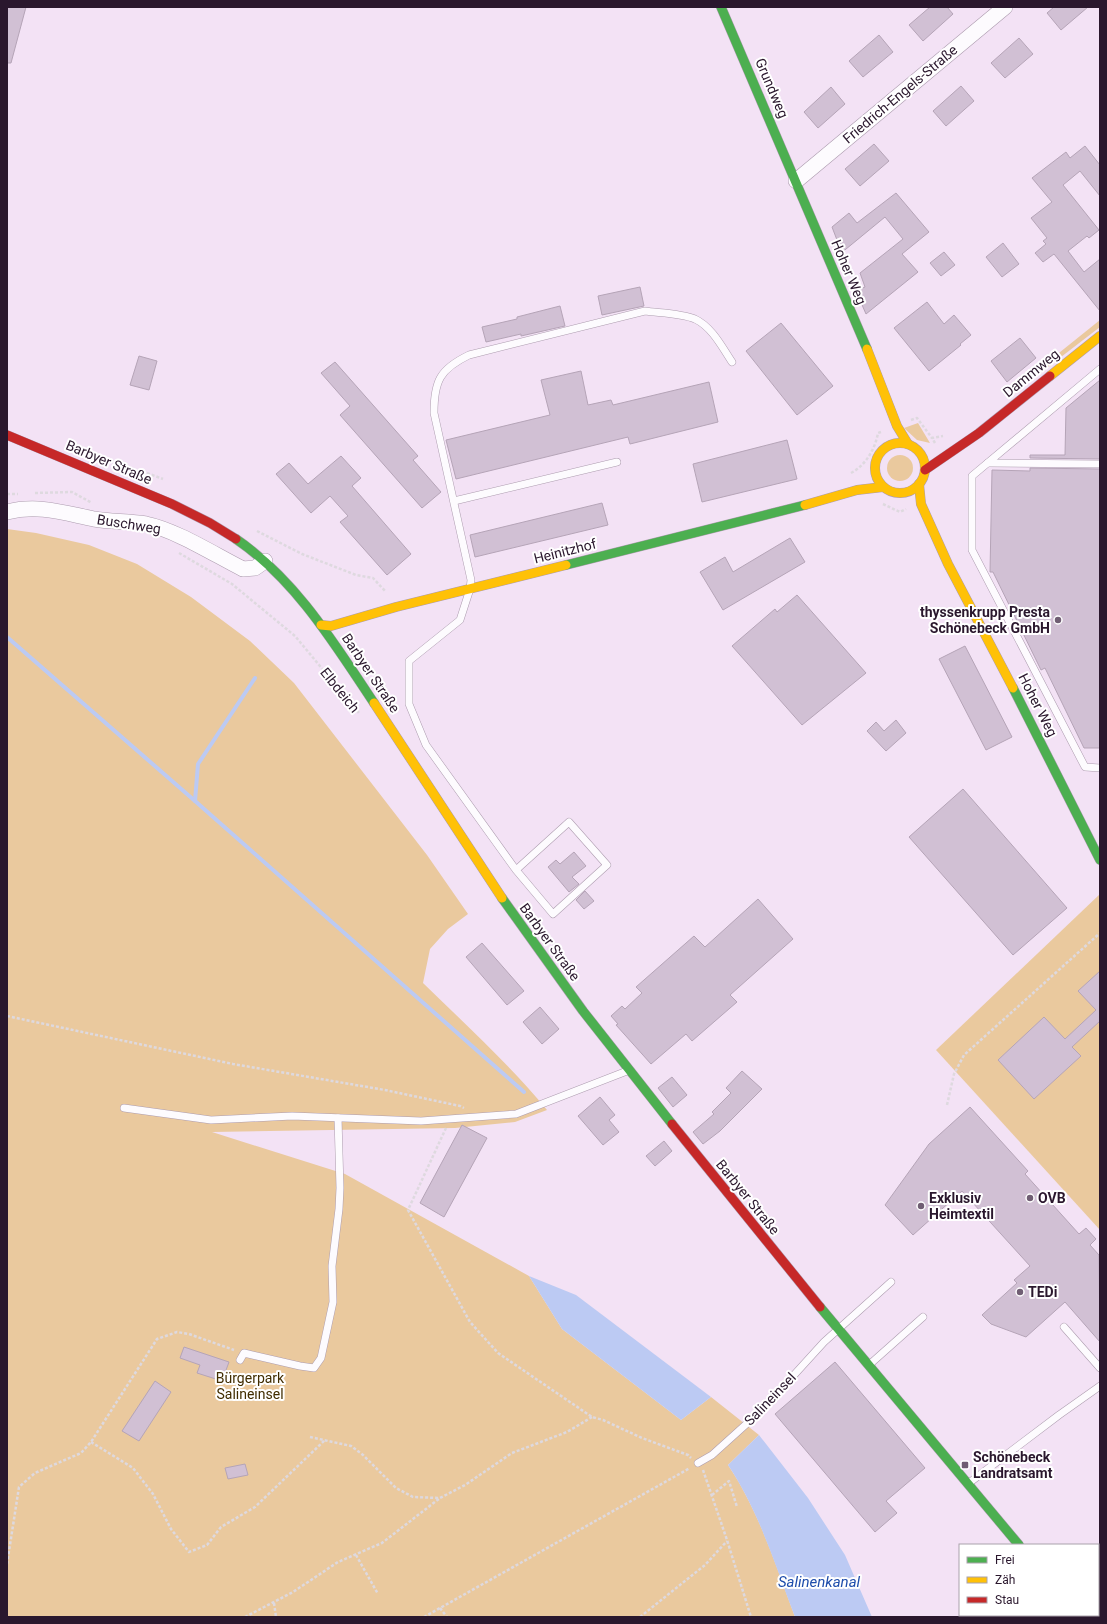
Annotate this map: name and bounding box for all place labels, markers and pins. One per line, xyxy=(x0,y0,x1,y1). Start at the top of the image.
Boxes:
place label: thyssenkrupp Presta Schönebeck GmbH xyxy=(920,604,1050,636)
marker: thyssenkrupp Presta Schönebeck GmbH xyxy=(1053,615,1063,625)
place label: Exklusiv Heimtextil xyxy=(929,1190,994,1222)
place label: OVB xyxy=(1038,1190,1066,1206)
marker: OVB xyxy=(1025,1193,1035,1203)
marker: Exklusiv Heimtextil xyxy=(916,1201,926,1211)
place label: TEDi xyxy=(1028,1284,1057,1300)
marker: TEDi xyxy=(1015,1287,1025,1297)
place label: Schönebeck Landratsamt xyxy=(973,1449,1053,1481)
marker: Schönebeck Landratsamt xyxy=(960,1460,970,1470)

